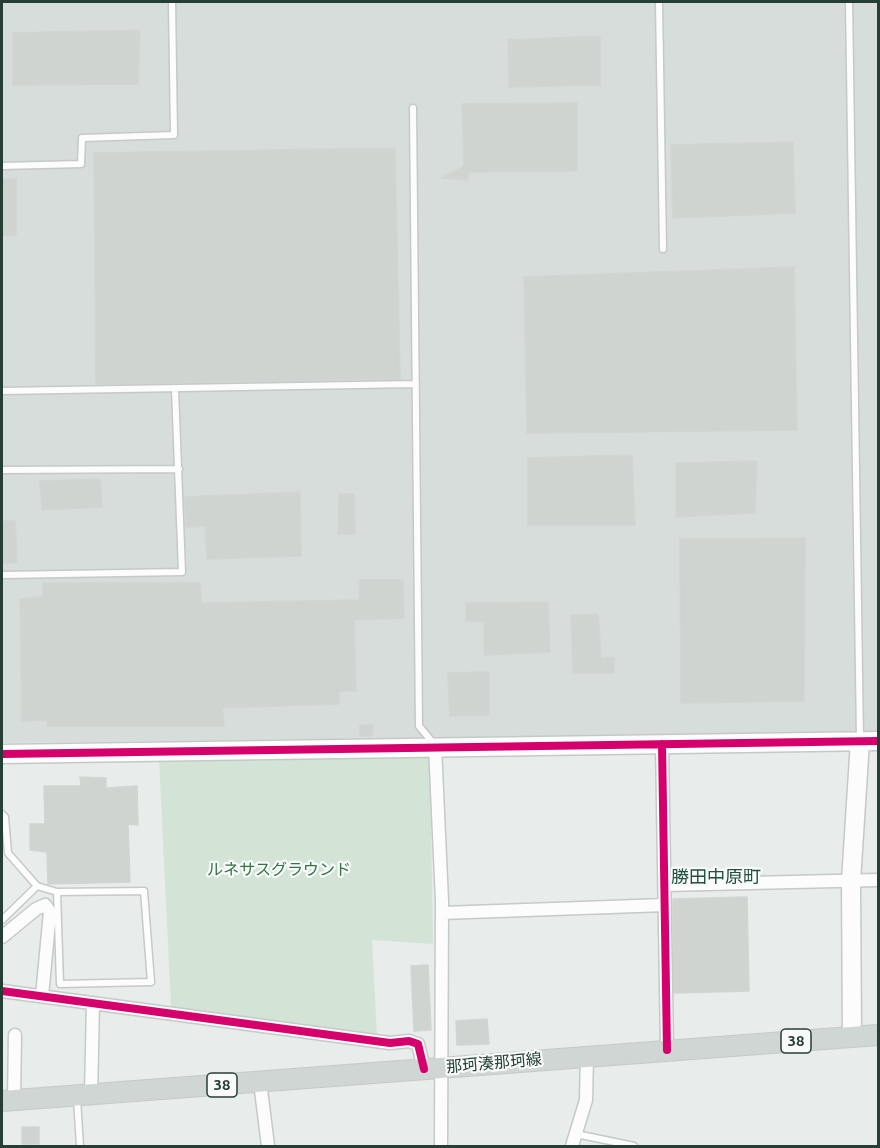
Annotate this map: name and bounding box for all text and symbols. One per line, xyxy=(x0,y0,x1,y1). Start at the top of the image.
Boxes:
park label: ルネサスグラウンド xyxy=(207,860,351,880)
district label: 勝田中原町 xyxy=(671,866,761,888)
road number: 38 xyxy=(781,1029,811,1053)
street label: 那珂湊那珂線 xyxy=(445,1049,543,1077)
road number: 38 xyxy=(207,1073,237,1097)

